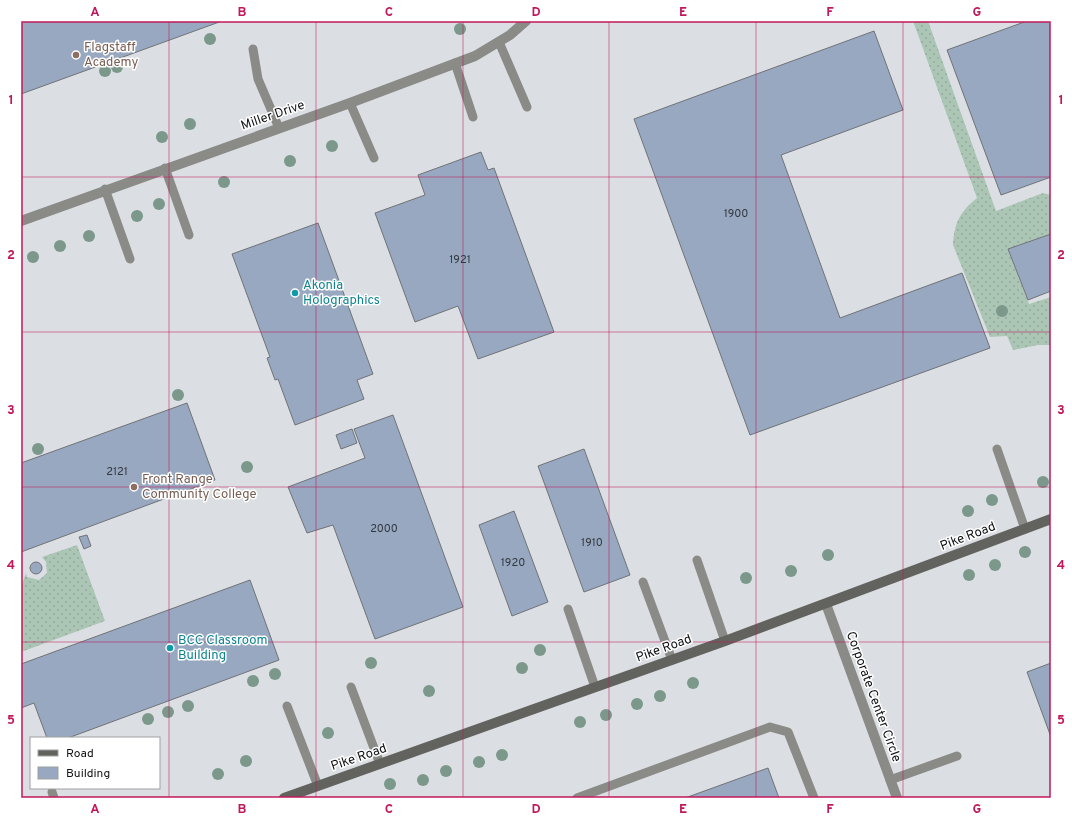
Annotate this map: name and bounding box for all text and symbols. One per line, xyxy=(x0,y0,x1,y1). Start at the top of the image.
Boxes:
text: A xyxy=(90,5,100,21)
text: B xyxy=(238,5,247,21)
text: C xyxy=(385,5,393,21)
text: D xyxy=(531,5,541,21)
text: E xyxy=(679,5,687,21)
text: F xyxy=(826,5,834,21)
text: G xyxy=(973,5,982,21)
place label: Flagstaff Academy xyxy=(84,40,139,71)
marker: Flagstaff Academy xyxy=(71,50,81,60)
text: 1 xyxy=(8,93,14,109)
text: 1 xyxy=(1058,93,1064,109)
street label: Miller Drive xyxy=(239,98,307,134)
house number: 1900 xyxy=(724,207,748,221)
text: 2 xyxy=(7,248,15,264)
text: 2 xyxy=(1057,248,1065,264)
house number: 1921 xyxy=(449,253,471,267)
place label: Akonia Holographics xyxy=(303,278,380,309)
marker: Akonia Holographics xyxy=(290,288,300,298)
text: 3 xyxy=(7,403,15,419)
text: 3 xyxy=(1057,403,1065,419)
house number: 2121 xyxy=(106,465,128,479)
place label: Front Range Community College xyxy=(142,472,257,503)
marker: Front Range Community College xyxy=(129,482,139,492)
street label: Pike Road xyxy=(938,519,998,555)
house number: 2000 xyxy=(370,522,398,536)
house number: 1910 xyxy=(581,536,603,550)
house number: 1920 xyxy=(501,556,525,570)
text: 4 xyxy=(7,558,15,574)
text: 4 xyxy=(1057,558,1065,574)
street label: Corporate Center Circle xyxy=(842,630,904,764)
street label: Pike Road xyxy=(634,632,694,666)
place label: BCC Classroom Building xyxy=(178,633,267,664)
marker: BCC Classroom Building xyxy=(165,643,175,653)
text: 5 xyxy=(7,713,15,729)
text: 5 xyxy=(1057,713,1065,729)
legend xyxy=(30,737,160,789)
street label: Pike Road xyxy=(329,741,389,775)
text: Road xyxy=(66,746,94,762)
text: Building xyxy=(66,766,110,782)
text: A xyxy=(90,802,100,818)
text: B xyxy=(238,802,247,818)
text: C xyxy=(385,802,393,818)
text: D xyxy=(531,802,541,818)
text: E xyxy=(679,802,687,818)
text: F xyxy=(826,802,834,818)
text: G xyxy=(973,802,982,818)

